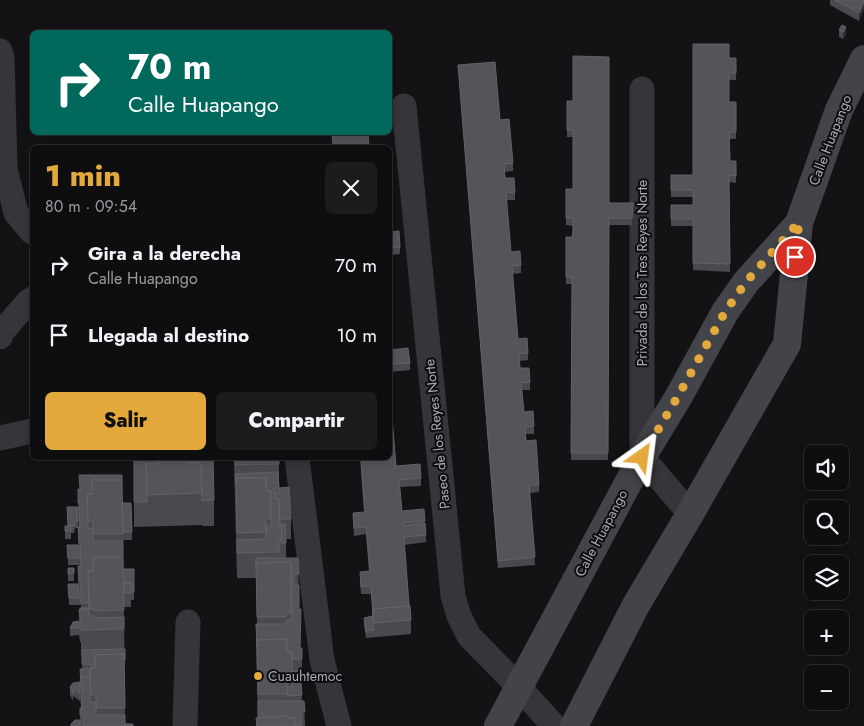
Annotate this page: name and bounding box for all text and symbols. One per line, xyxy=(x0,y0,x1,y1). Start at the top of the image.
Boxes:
text: 70 m xyxy=(128,42,211,92)
icon: right xyxy=(45,50,110,115)
text: Calle Huapango xyxy=(128,88,279,120)
street label: Calle Huapango xyxy=(803,91,857,188)
text: 1 min xyxy=(45,154,121,197)
button: close xyxy=(325,162,377,214)
street label: Privada de los Tres Reyes Norte xyxy=(632,180,652,366)
text: 80 m · 09:54 xyxy=(45,195,137,218)
pin xyxy=(774,236,816,278)
text: Gira a la derecha xyxy=(88,240,241,267)
icon: arrive xyxy=(781,243,809,271)
icon: right xyxy=(45,251,73,279)
text: 70 m xyxy=(335,252,377,279)
text: Calle Huapango xyxy=(88,267,198,290)
icon: arrive xyxy=(45,321,73,349)
text: Llegada al destino xyxy=(88,322,249,349)
text: 10 m xyxy=(337,322,377,349)
street label: Paseo de los Reyes Norte xyxy=(419,358,455,510)
button: Salir xyxy=(45,392,206,450)
button: Compartir xyxy=(216,392,377,450)
position arrow xyxy=(615,430,667,482)
map controls xyxy=(804,445,849,710)
button: sound xyxy=(804,445,849,490)
street label: Calle Huapango xyxy=(570,486,633,580)
button: search xyxy=(804,500,849,545)
button: layers xyxy=(804,555,849,600)
button: + xyxy=(804,610,849,655)
button: − xyxy=(804,665,849,710)
place label: Cuauhtemoc xyxy=(268,666,342,686)
marker: Cuauhtemoc xyxy=(252,670,264,682)

